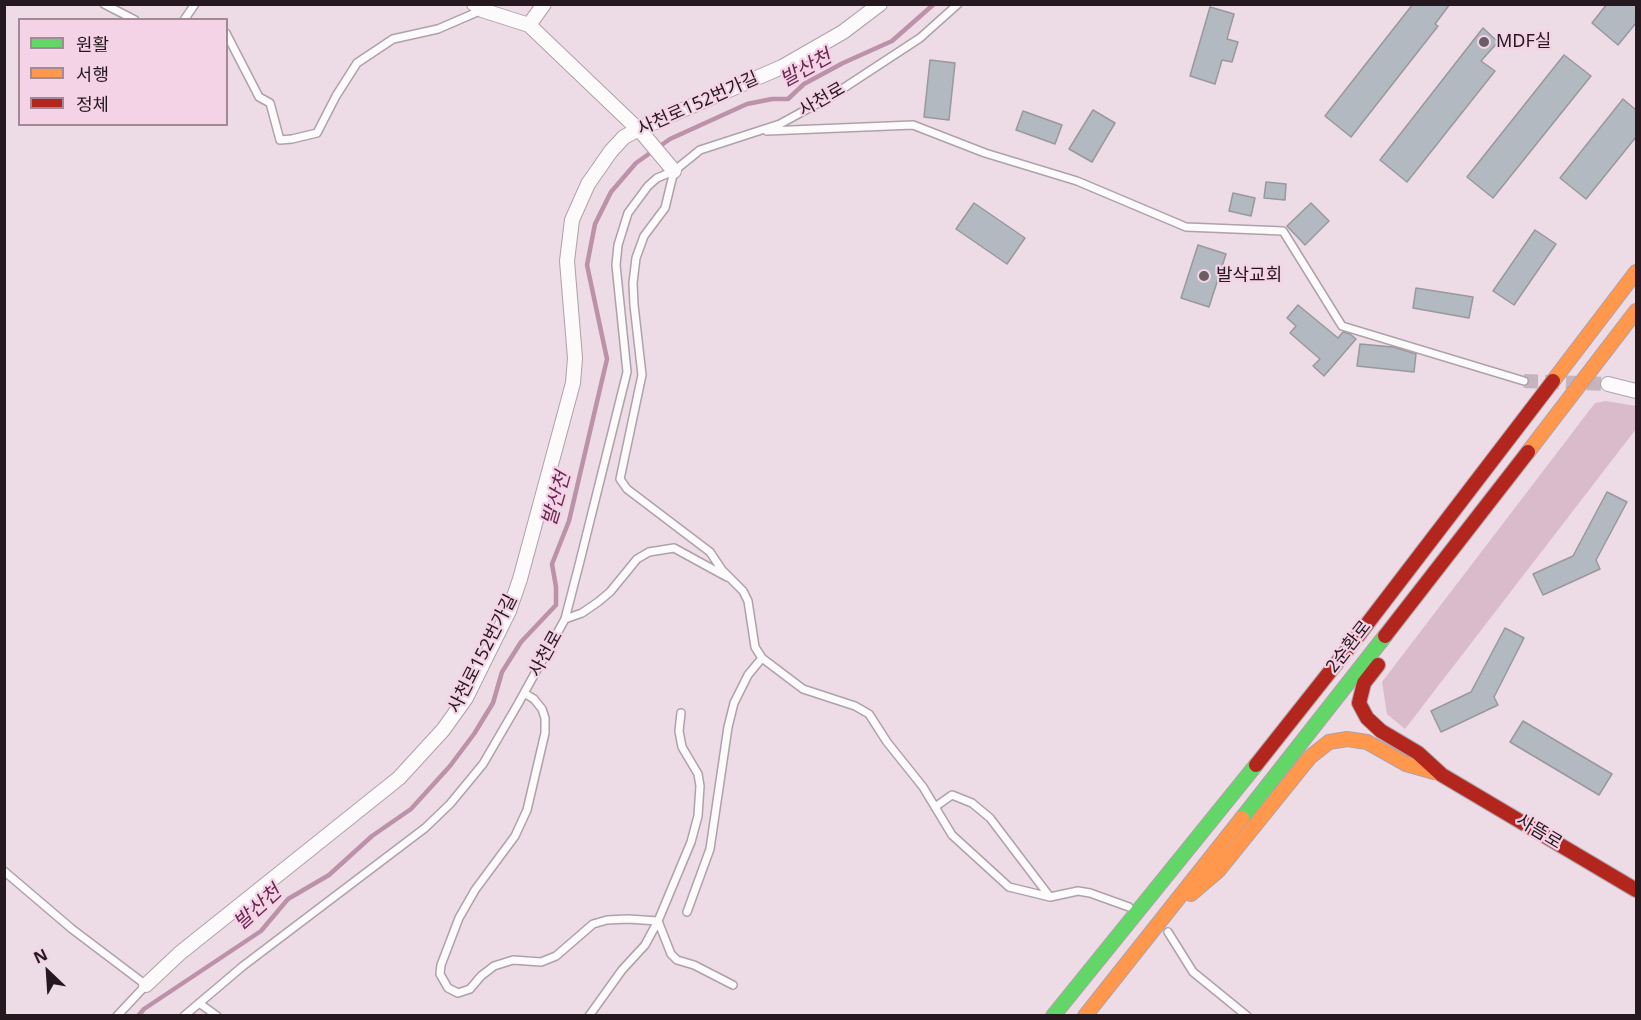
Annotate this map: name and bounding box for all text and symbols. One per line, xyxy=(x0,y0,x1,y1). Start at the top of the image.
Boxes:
legend xyxy=(18,18,228,126)
place label: MDF실 xyxy=(1496,31,1551,53)
text: 원활 xyxy=(76,32,109,56)
marker: MDF실 xyxy=(1477,35,1491,49)
water label: 발산천 xyxy=(776,45,836,93)
text: 서행 xyxy=(76,62,109,86)
street label: 사천로152번가길 xyxy=(634,68,762,140)
street label: 사천로 xyxy=(795,78,849,122)
text: 정체 xyxy=(76,92,109,116)
place label: 발삭교회 xyxy=(1216,265,1282,287)
marker: 발삭교회 xyxy=(1197,269,1211,283)
water label: 발산천 xyxy=(538,469,576,529)
street label: 사천로152번가길 xyxy=(444,591,522,717)
street label: 2순환로 xyxy=(1322,617,1376,677)
street label: 사천로 xyxy=(525,627,567,681)
street label: 사뜸로 xyxy=(1512,810,1566,854)
water label: 발산천 xyxy=(229,881,287,935)
north arrow xyxy=(18,942,78,1002)
text: N xyxy=(30,943,51,968)

